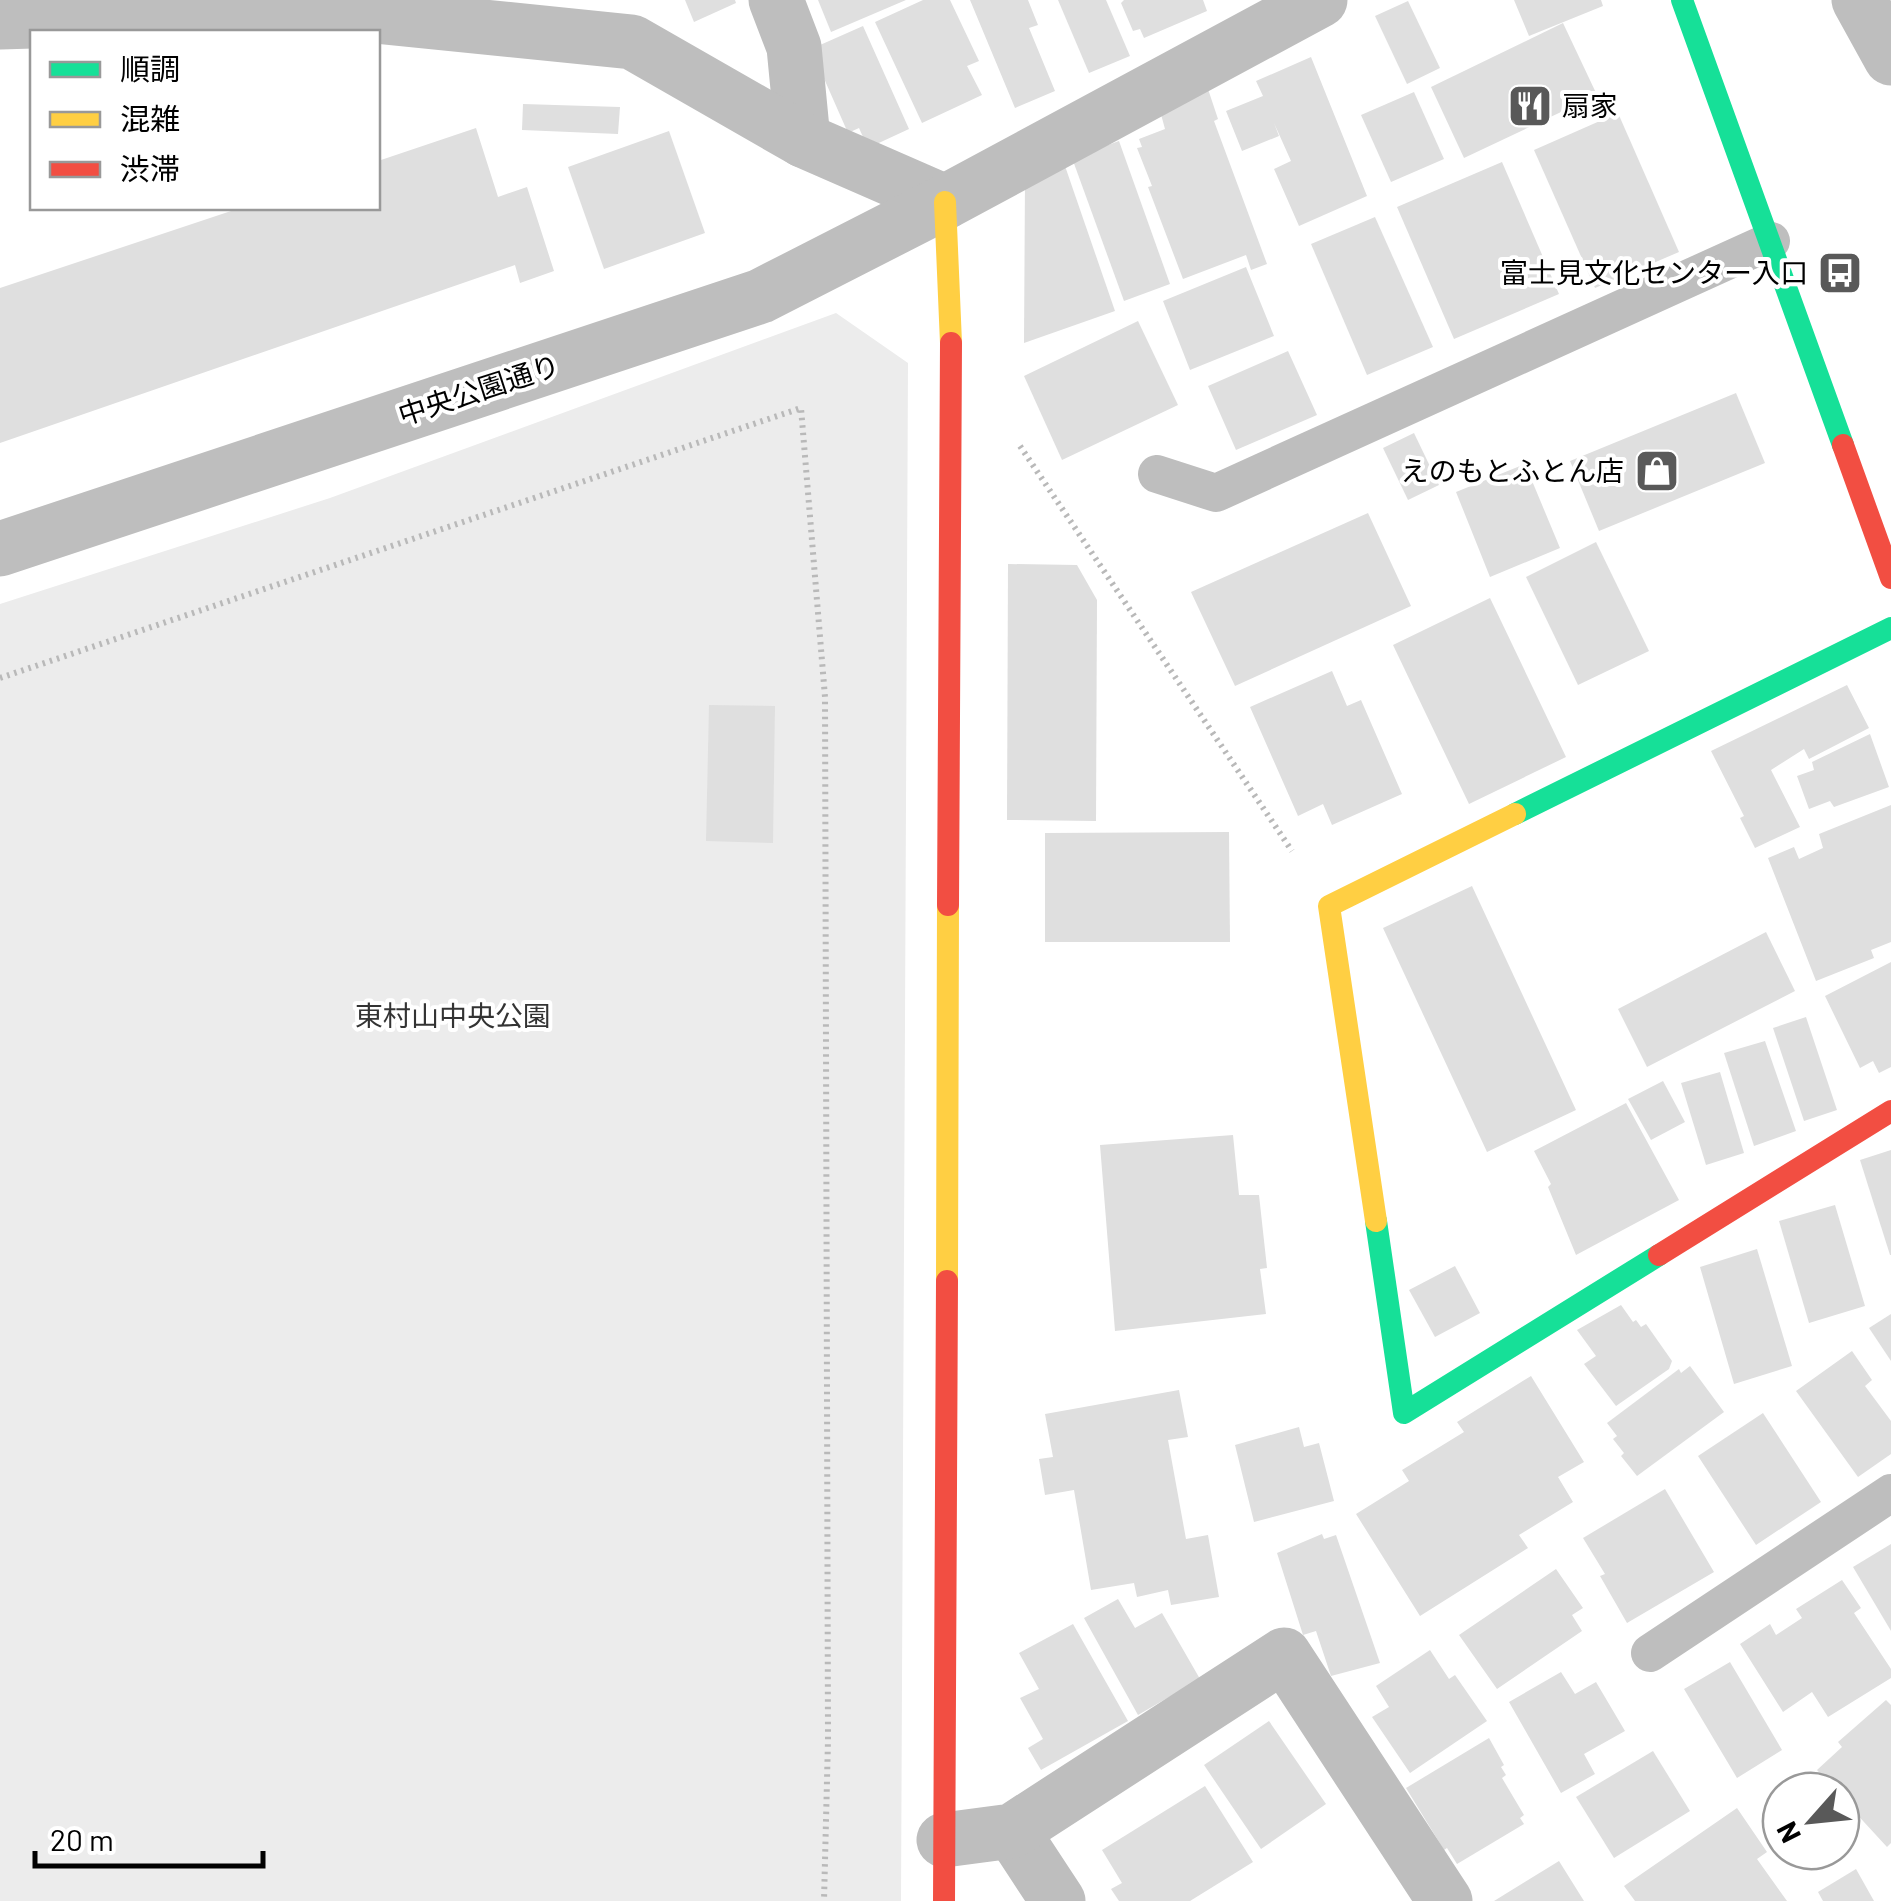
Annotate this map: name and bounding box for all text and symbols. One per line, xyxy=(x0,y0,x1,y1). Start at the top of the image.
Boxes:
legend xyxy=(30,30,380,210)
text: 順調 xyxy=(120,50,180,86)
restaurant icon: 扇家 xyxy=(1507,83,1553,129)
place label: 扇家 xyxy=(1562,88,1618,122)
text: 混雑 xyxy=(120,100,180,136)
text: 渋滞 xyxy=(120,150,180,186)
bus stop icon: 富士見文化センター入口 xyxy=(1817,250,1863,296)
place label: 富士見文化センター入口 xyxy=(1500,255,1808,289)
street label: 中央公園通り xyxy=(394,347,564,431)
shop icon: えのもとふとん店 xyxy=(1634,448,1680,494)
place label: えのもとふとん店 xyxy=(1401,453,1624,487)
park label: 東村山中央公園 xyxy=(355,998,551,1032)
north arrow xyxy=(1761,1771,1861,1871)
scale bar xyxy=(35,1806,262,1868)
text: N xyxy=(1768,1817,1807,1849)
text: 20 m xyxy=(50,1821,114,1857)

